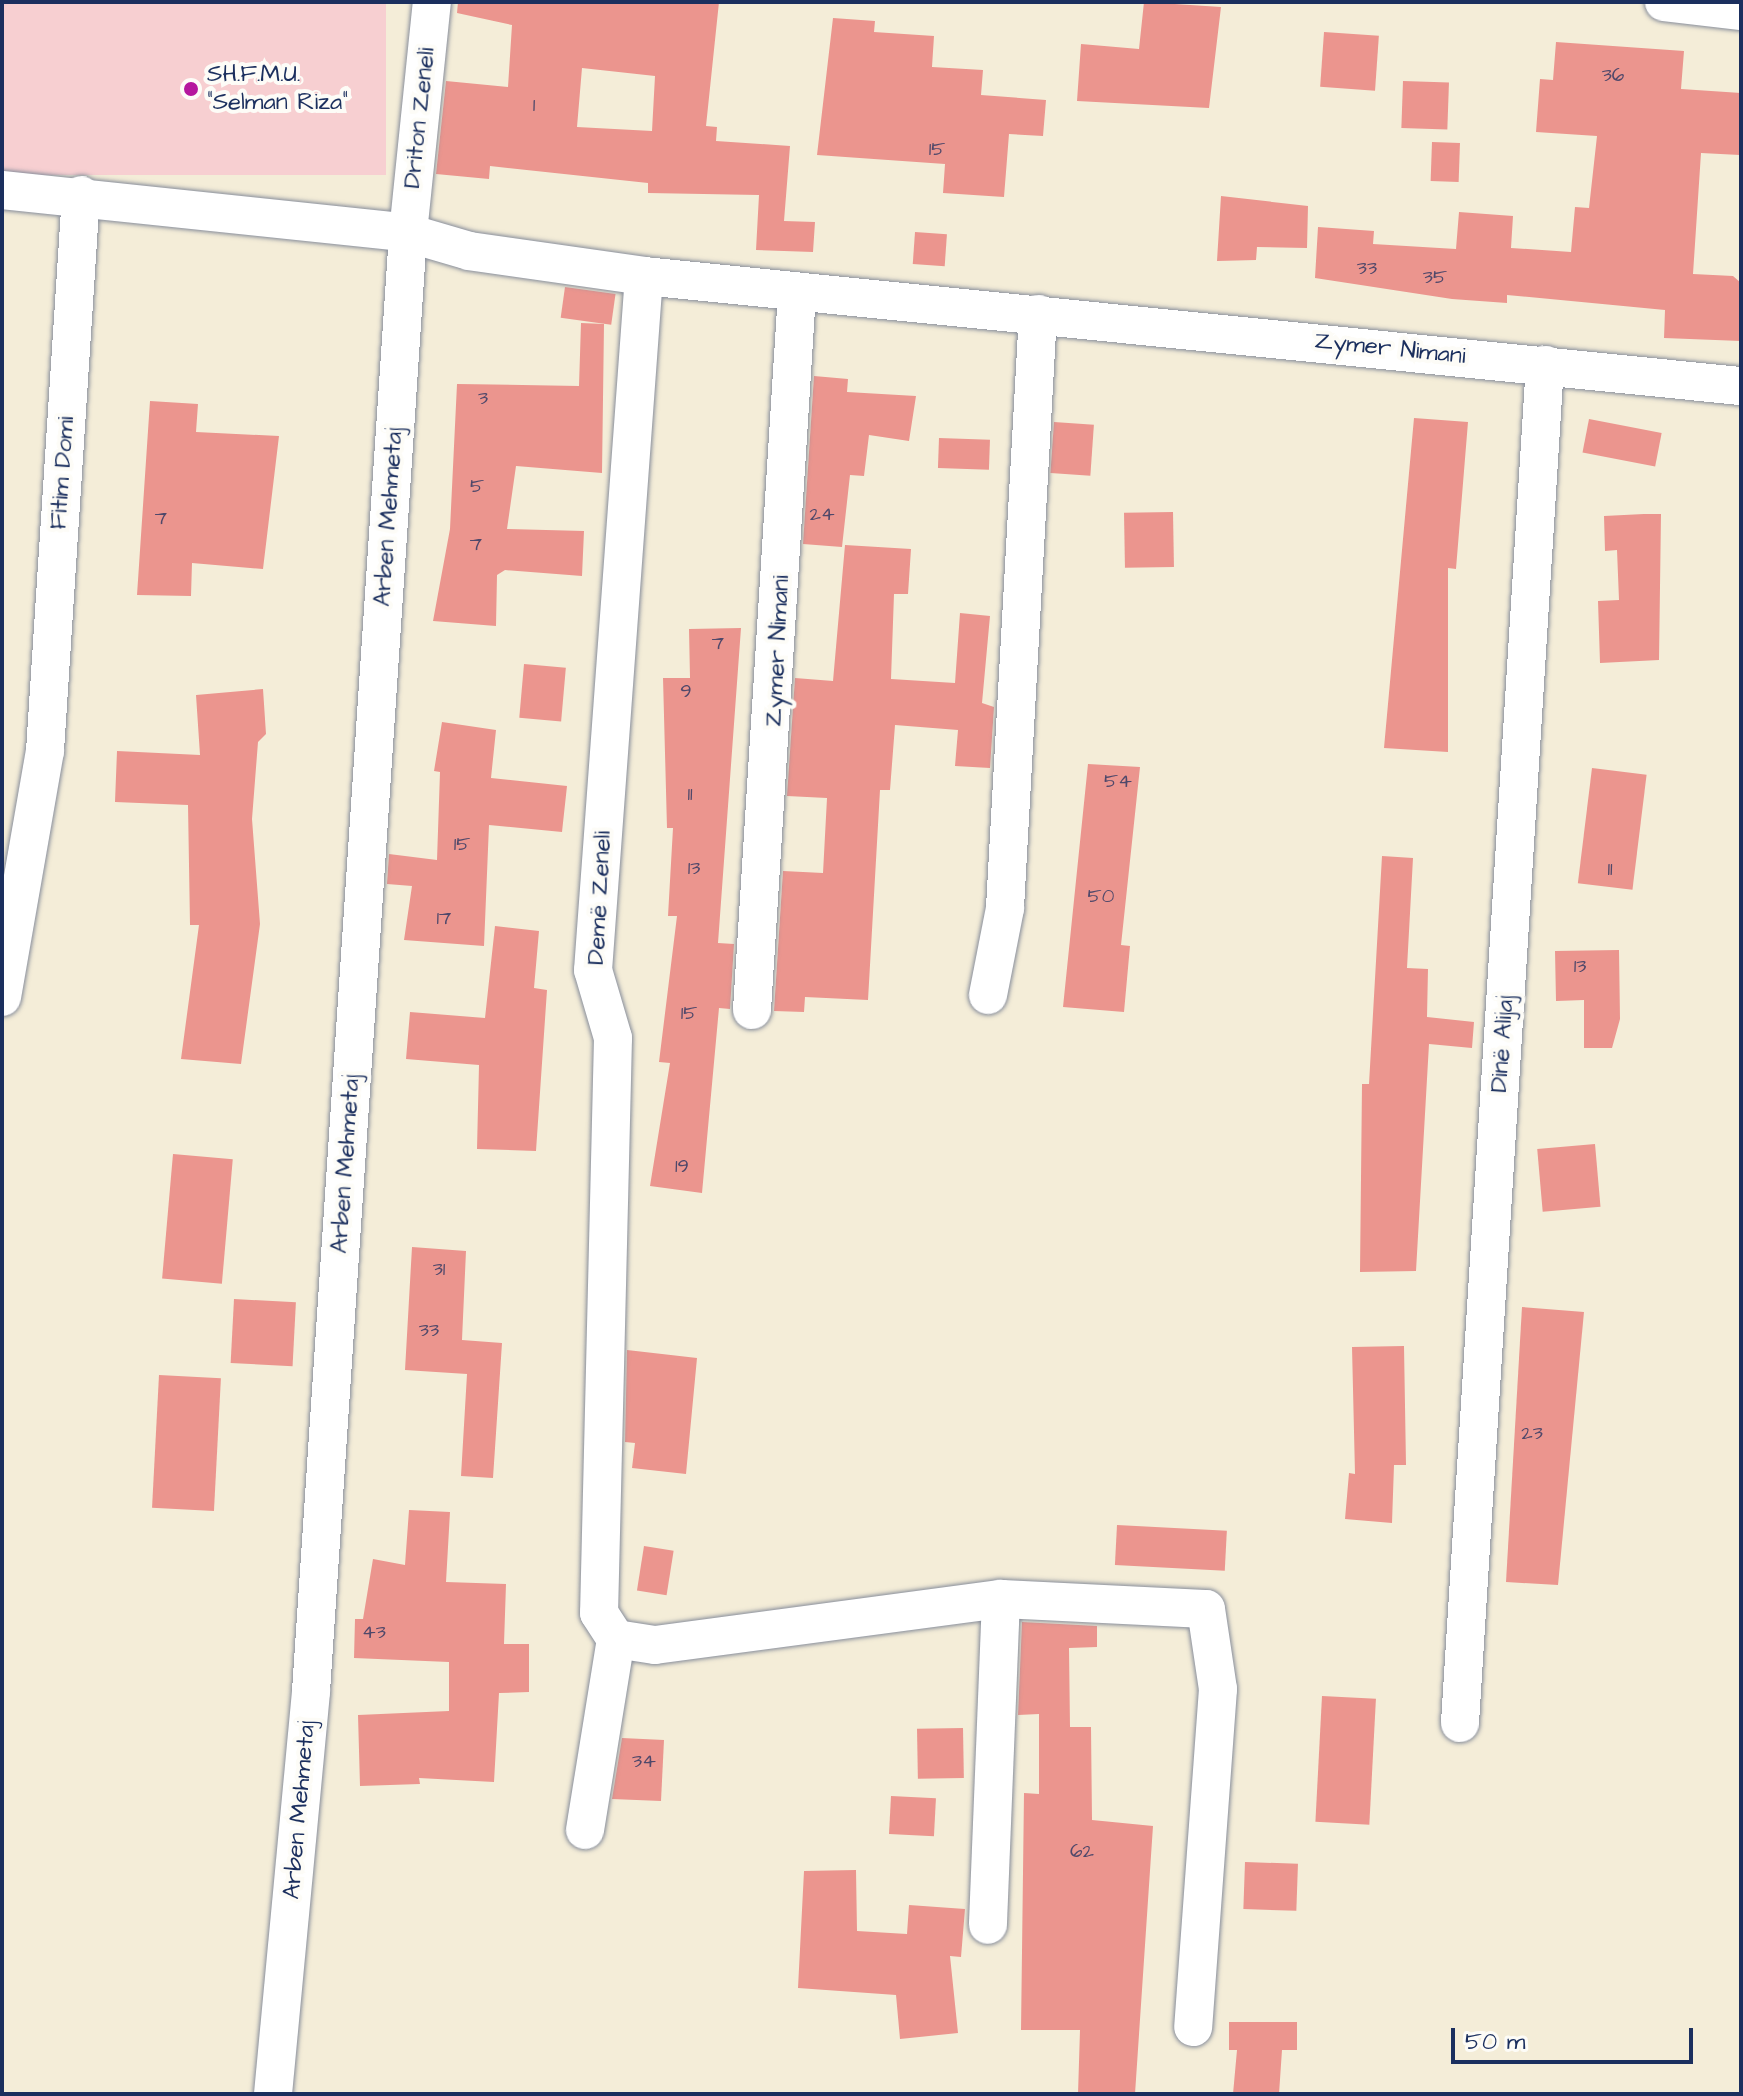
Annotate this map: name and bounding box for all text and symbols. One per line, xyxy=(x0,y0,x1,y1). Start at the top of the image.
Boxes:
street label: Driton Zeneli xyxy=(398,46,442,190)
place label: SH.F.M.U. "Selman Riza" xyxy=(207,61,348,117)
house number: 36 xyxy=(1602,63,1624,87)
marker: SH.F.M.U. "Selman Riza" xyxy=(182,80,200,98)
house number: 1 xyxy=(533,93,535,117)
house number: 15 xyxy=(929,137,945,161)
house number: 33 xyxy=(1357,256,1377,280)
house number: 35 xyxy=(1423,265,1447,289)
street label: Zymer Nimani xyxy=(1313,327,1467,371)
house number: 3 xyxy=(478,386,488,410)
street label: Fitim Domi xyxy=(45,416,81,530)
street label: Arben Mehmetaj xyxy=(368,427,410,607)
house number: 5 xyxy=(470,474,484,498)
house number: 24 xyxy=(809,502,835,526)
house number: 7 xyxy=(155,506,167,530)
house number: 7 xyxy=(470,532,482,556)
street label: Zymer Nimani xyxy=(760,574,796,728)
house number: 7 xyxy=(712,631,724,655)
house number: 9 xyxy=(680,679,692,703)
house number: 54 xyxy=(1104,769,1132,793)
house number: 11 xyxy=(687,782,693,806)
street label: Demë Zeneli xyxy=(582,830,618,966)
house number: 15 xyxy=(454,832,470,856)
house number: 13 xyxy=(688,856,700,880)
house number: 11 xyxy=(1607,857,1613,881)
house number: 50 xyxy=(1088,884,1114,908)
house number: 17 xyxy=(437,906,451,930)
house number: 13 xyxy=(1574,954,1586,978)
street label: Dinë Alijaj xyxy=(1485,994,1521,1094)
house number: 15 xyxy=(681,1001,697,1025)
street label: Arben Mehmetaj xyxy=(325,1074,367,1254)
house number: 19 xyxy=(675,1154,689,1178)
house number: 31 xyxy=(433,1257,445,1281)
house number: 33 xyxy=(419,1318,439,1342)
house number: 23 xyxy=(1521,1421,1543,1445)
house number: 43 xyxy=(362,1620,386,1644)
street label: Arben Mehmetaj xyxy=(278,1719,322,1901)
house number: 34 xyxy=(632,1749,656,1773)
house number: 62 xyxy=(1070,1839,1094,1863)
scale bar xyxy=(1455,2012,1697,2062)
text: 50 m xyxy=(1465,2025,1525,2059)

